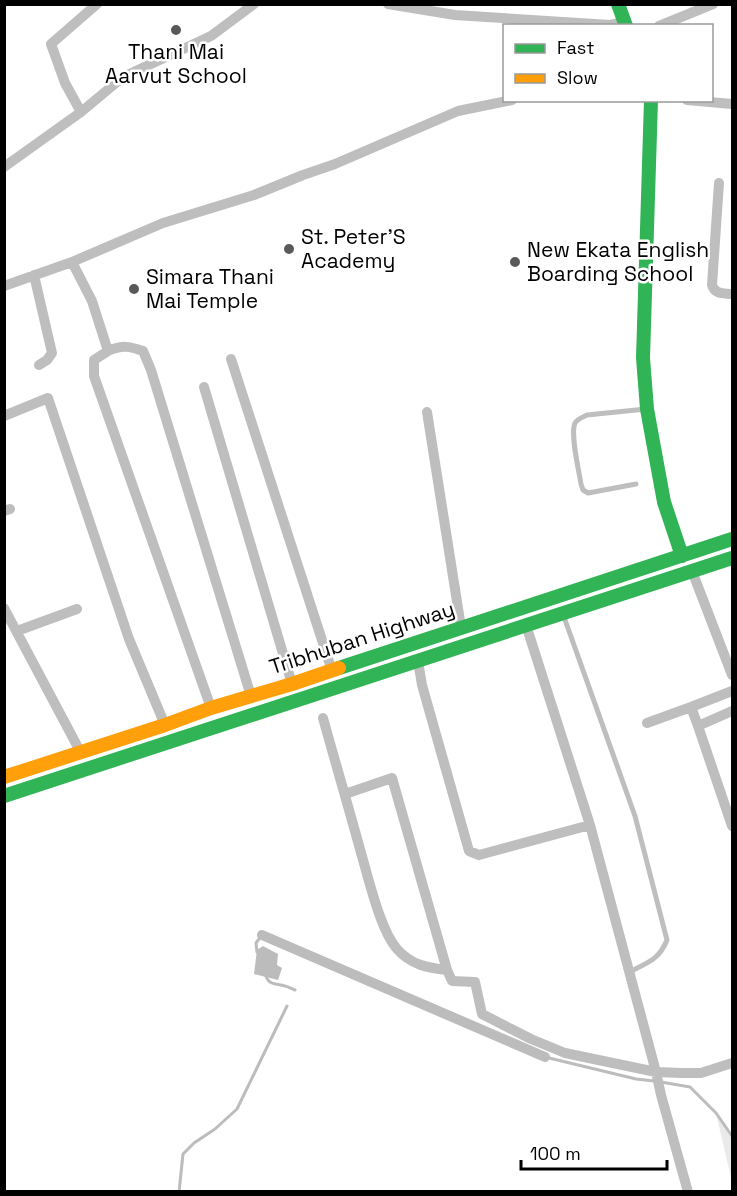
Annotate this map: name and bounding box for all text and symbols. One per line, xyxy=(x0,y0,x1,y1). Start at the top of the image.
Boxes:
marker: Thani Mai Aarvut School xyxy=(169,23,183,37)
legend xyxy=(503,24,713,102)
text: Fast xyxy=(557,36,594,59)
place label: Thani Mai Aarvut School xyxy=(105,38,247,89)
text: Slow xyxy=(557,66,598,89)
place label: St. Peter'S Academy xyxy=(301,223,406,274)
place label: New Ekata English Boarding School xyxy=(527,236,709,287)
marker: St. Peter'S Academy xyxy=(282,242,296,256)
marker: New Ekata English Boarding School xyxy=(508,255,522,269)
place label: Simara Thani Mai Temple xyxy=(146,263,274,314)
marker: Simara Thani Mai Temple xyxy=(127,282,141,296)
street label: Tribhuban Highway xyxy=(266,595,458,680)
scale bar xyxy=(521,1133,666,1171)
text: 100 m xyxy=(530,1142,581,1165)

